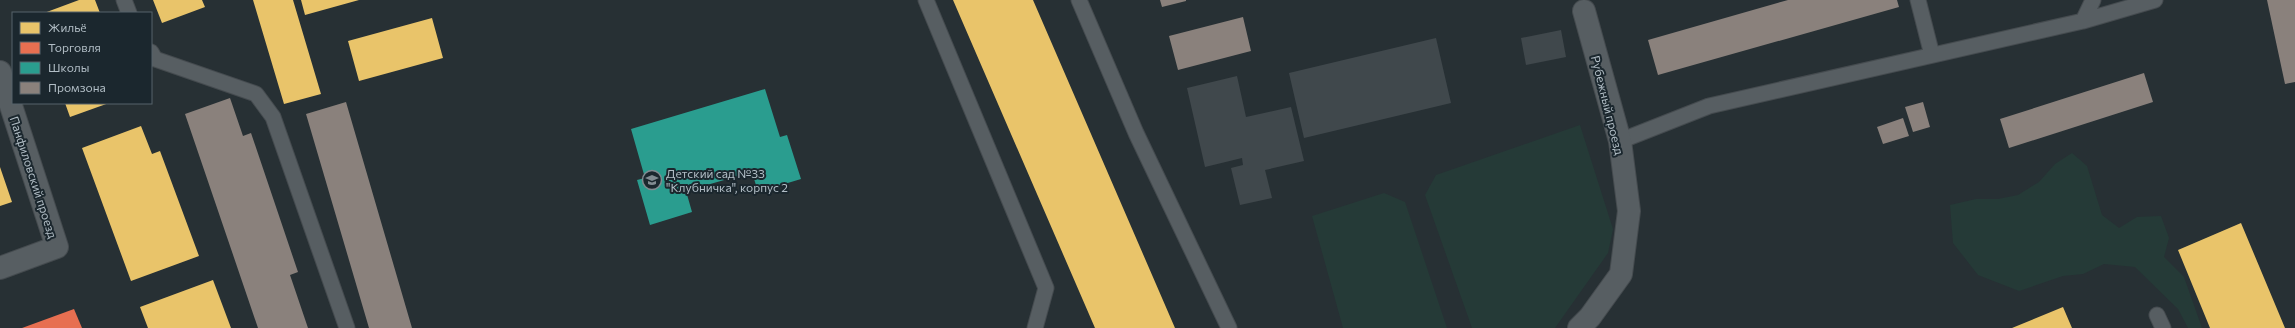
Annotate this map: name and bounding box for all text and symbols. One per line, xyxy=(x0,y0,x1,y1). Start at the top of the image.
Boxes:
legend xyxy=(12,12,152,104)
text: Жильё xyxy=(48,20,87,34)
text: Торговля xyxy=(48,40,101,54)
street label: Рубежный проезд xyxy=(1589,54,1627,156)
text: Школы xyxy=(48,60,89,74)
text: Промзона xyxy=(48,80,106,94)
street label: Панфиловский проезд xyxy=(8,114,60,240)
place label: Детский сад №33 "Клубничка", корпус 2 xyxy=(666,166,788,194)
school or university icon: Детский сад №33 "Клубничка", корпус 2 xyxy=(641,169,663,191)

